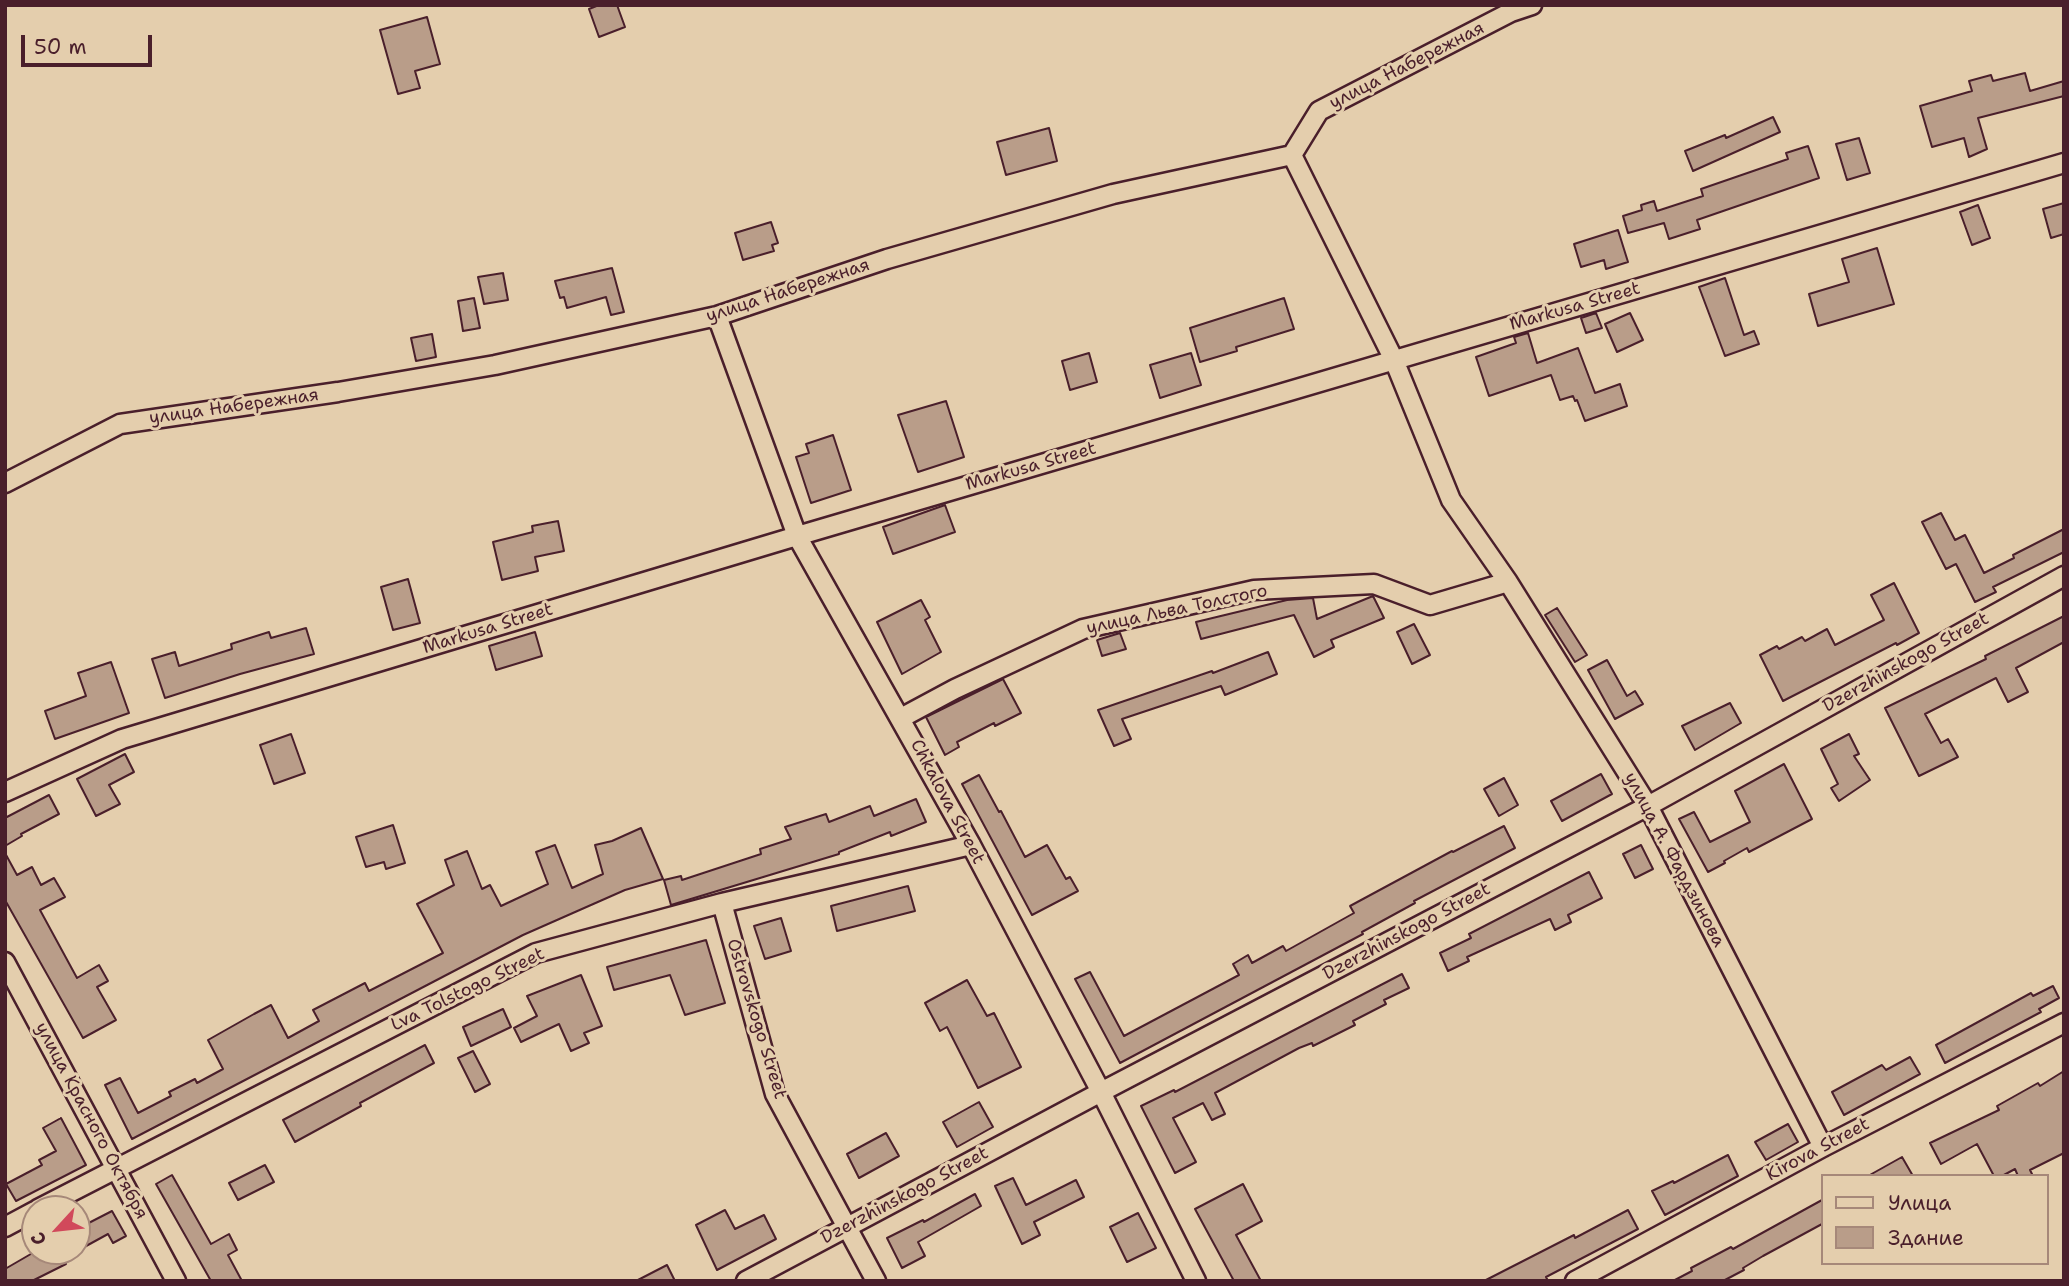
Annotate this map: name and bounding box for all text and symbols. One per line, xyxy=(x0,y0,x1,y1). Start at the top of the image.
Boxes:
street label: улица Набережная xyxy=(1326,18,1488,114)
scale bar xyxy=(24,21,156,65)
text: 50 m xyxy=(34,33,87,61)
street label: улица Набережная xyxy=(703,254,873,328)
street label: Markusa Street xyxy=(1507,278,1643,336)
street label: улица Набережная xyxy=(148,384,320,430)
street label: Markusa Street xyxy=(963,438,1099,496)
street label: улица Льва Толстого xyxy=(1085,580,1269,640)
street label: Markusa Street xyxy=(420,599,556,659)
street label: Dzerzhinskogo Street xyxy=(1819,608,1993,718)
street label: Chkalova Street xyxy=(905,736,989,868)
street label: улица А. Фардзинова xyxy=(1619,769,1729,951)
street label: Dzerzhinskogo Street xyxy=(1320,879,1494,985)
street label: Ostrovskogo Street xyxy=(721,936,791,1102)
street label: Lva Tolstogo Street xyxy=(388,943,548,1037)
street label: улица Красного Октября xyxy=(30,1019,152,1223)
street label: Kirova Street xyxy=(1763,1114,1873,1186)
street label: Dzerzhinskogo Street xyxy=(818,1143,992,1249)
legend xyxy=(1820,1174,2048,1265)
text: Улица xyxy=(1888,1189,1951,1217)
north arrow xyxy=(21,1195,91,1265)
text: Здание xyxy=(1888,1224,1964,1252)
text: С xyxy=(25,1228,52,1250)

